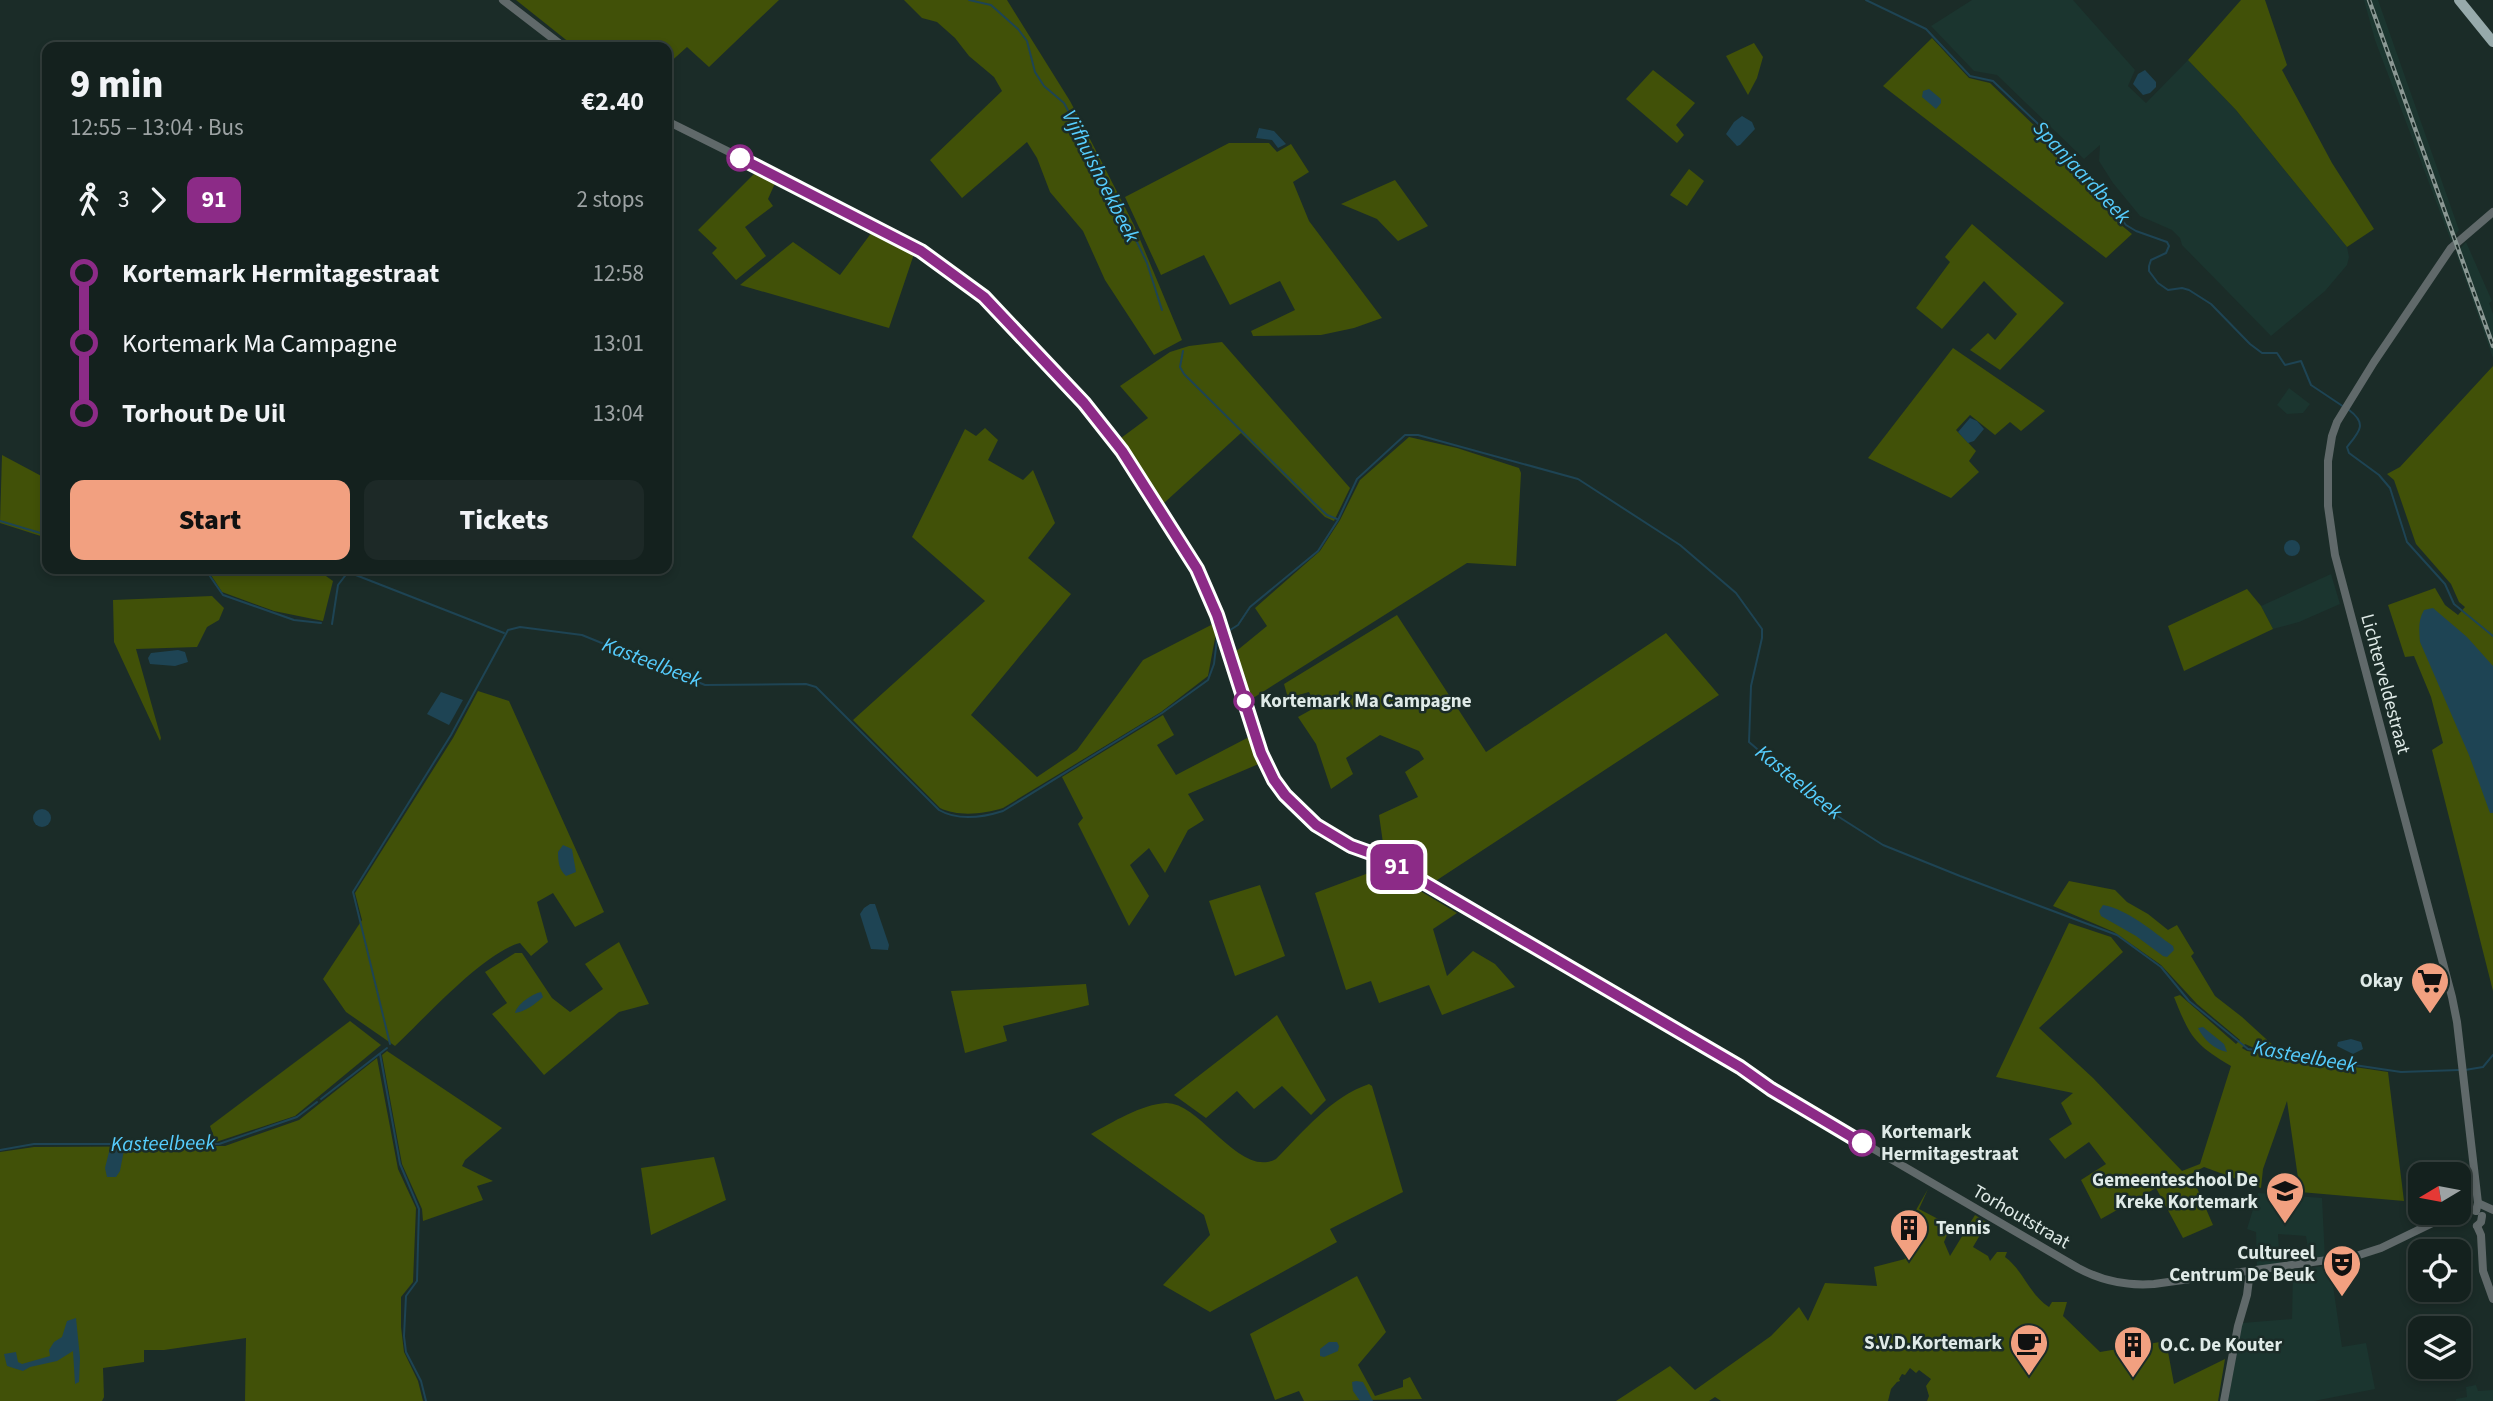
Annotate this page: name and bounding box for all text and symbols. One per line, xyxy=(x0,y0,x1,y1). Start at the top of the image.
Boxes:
text: 9 min xyxy=(70,58,163,112)
text: €2.40 xyxy=(581,83,644,120)
water label: Vijfhuishoekbeek xyxy=(1055,105,1148,248)
text: 12:55 – 13:04 · Bus xyxy=(70,111,244,144)
water label: Spanjaardbeek xyxy=(2026,114,2138,231)
unlabelled marker xyxy=(727,145,753,171)
icon: walk xyxy=(70,181,108,219)
icon: forward xyxy=(139,181,177,219)
text: 91 xyxy=(201,182,227,217)
text: 3 xyxy=(118,183,129,216)
text: 2 stops xyxy=(577,183,644,216)
text: Kortemark Hermitagestraat xyxy=(122,255,439,292)
text: 12:58 xyxy=(593,257,644,290)
text: Kortemark Ma Campagne xyxy=(122,325,397,362)
text: 13:01 xyxy=(593,327,644,360)
text: Torhout De Uil xyxy=(122,395,286,432)
text: 13:04 xyxy=(593,397,644,430)
button: Start xyxy=(70,480,350,560)
button: Tickets xyxy=(364,480,644,560)
street label: Lichterveldestraat xyxy=(2353,611,2417,758)
water label: Kasteelbeek xyxy=(598,629,707,695)
place label: Kortemark Ma Campagne xyxy=(1260,688,1472,715)
marker: Kortemark Ma Campagne xyxy=(1234,691,1254,711)
water label: Kasteelbeek xyxy=(1749,737,1850,827)
line badge: 91 xyxy=(1366,844,1428,890)
text: 91 xyxy=(1384,849,1410,884)
supermarket icon: Okay xyxy=(2409,960,2451,1015)
place label: Okay xyxy=(2360,968,2403,995)
water label: Kasteelbeek xyxy=(2251,1032,2360,1080)
place label: Kortemark Hermitagestraat xyxy=(1881,1119,2019,1168)
water label: Kasteelbeek xyxy=(110,1127,217,1159)
marker: Kortemark Hermitagestraat xyxy=(1849,1130,1875,1156)
north arrow xyxy=(2408,1162,2471,1225)
map controls xyxy=(2408,1162,2471,1379)
place label: Gemeenteschool De Kreke Kortemark xyxy=(2092,1167,2259,1216)
school or university icon: Gemeenteschool De Kreke Kortemark xyxy=(2264,1170,2306,1225)
street label: Torhoutstraat xyxy=(1967,1178,2075,1256)
building icon: Tennis xyxy=(1888,1207,1930,1262)
place label: Tennis xyxy=(1936,1215,1990,1242)
button: locate xyxy=(2408,1239,2471,1302)
place label: Cultureel Centrum De Beuk xyxy=(2169,1240,2316,1289)
theatre icon: Cultureel Centrum De Beuk xyxy=(2321,1243,2363,1298)
button: layers xyxy=(2408,1316,2471,1379)
cafe icon: S.V.D.Kortemark xyxy=(2008,1322,2050,1377)
building icon: O.C. De Kouter xyxy=(2112,1324,2154,1379)
place label: S.V.D.Kortemark xyxy=(1864,1330,2003,1357)
place label: O.C. De Kouter xyxy=(2160,1332,2282,1359)

